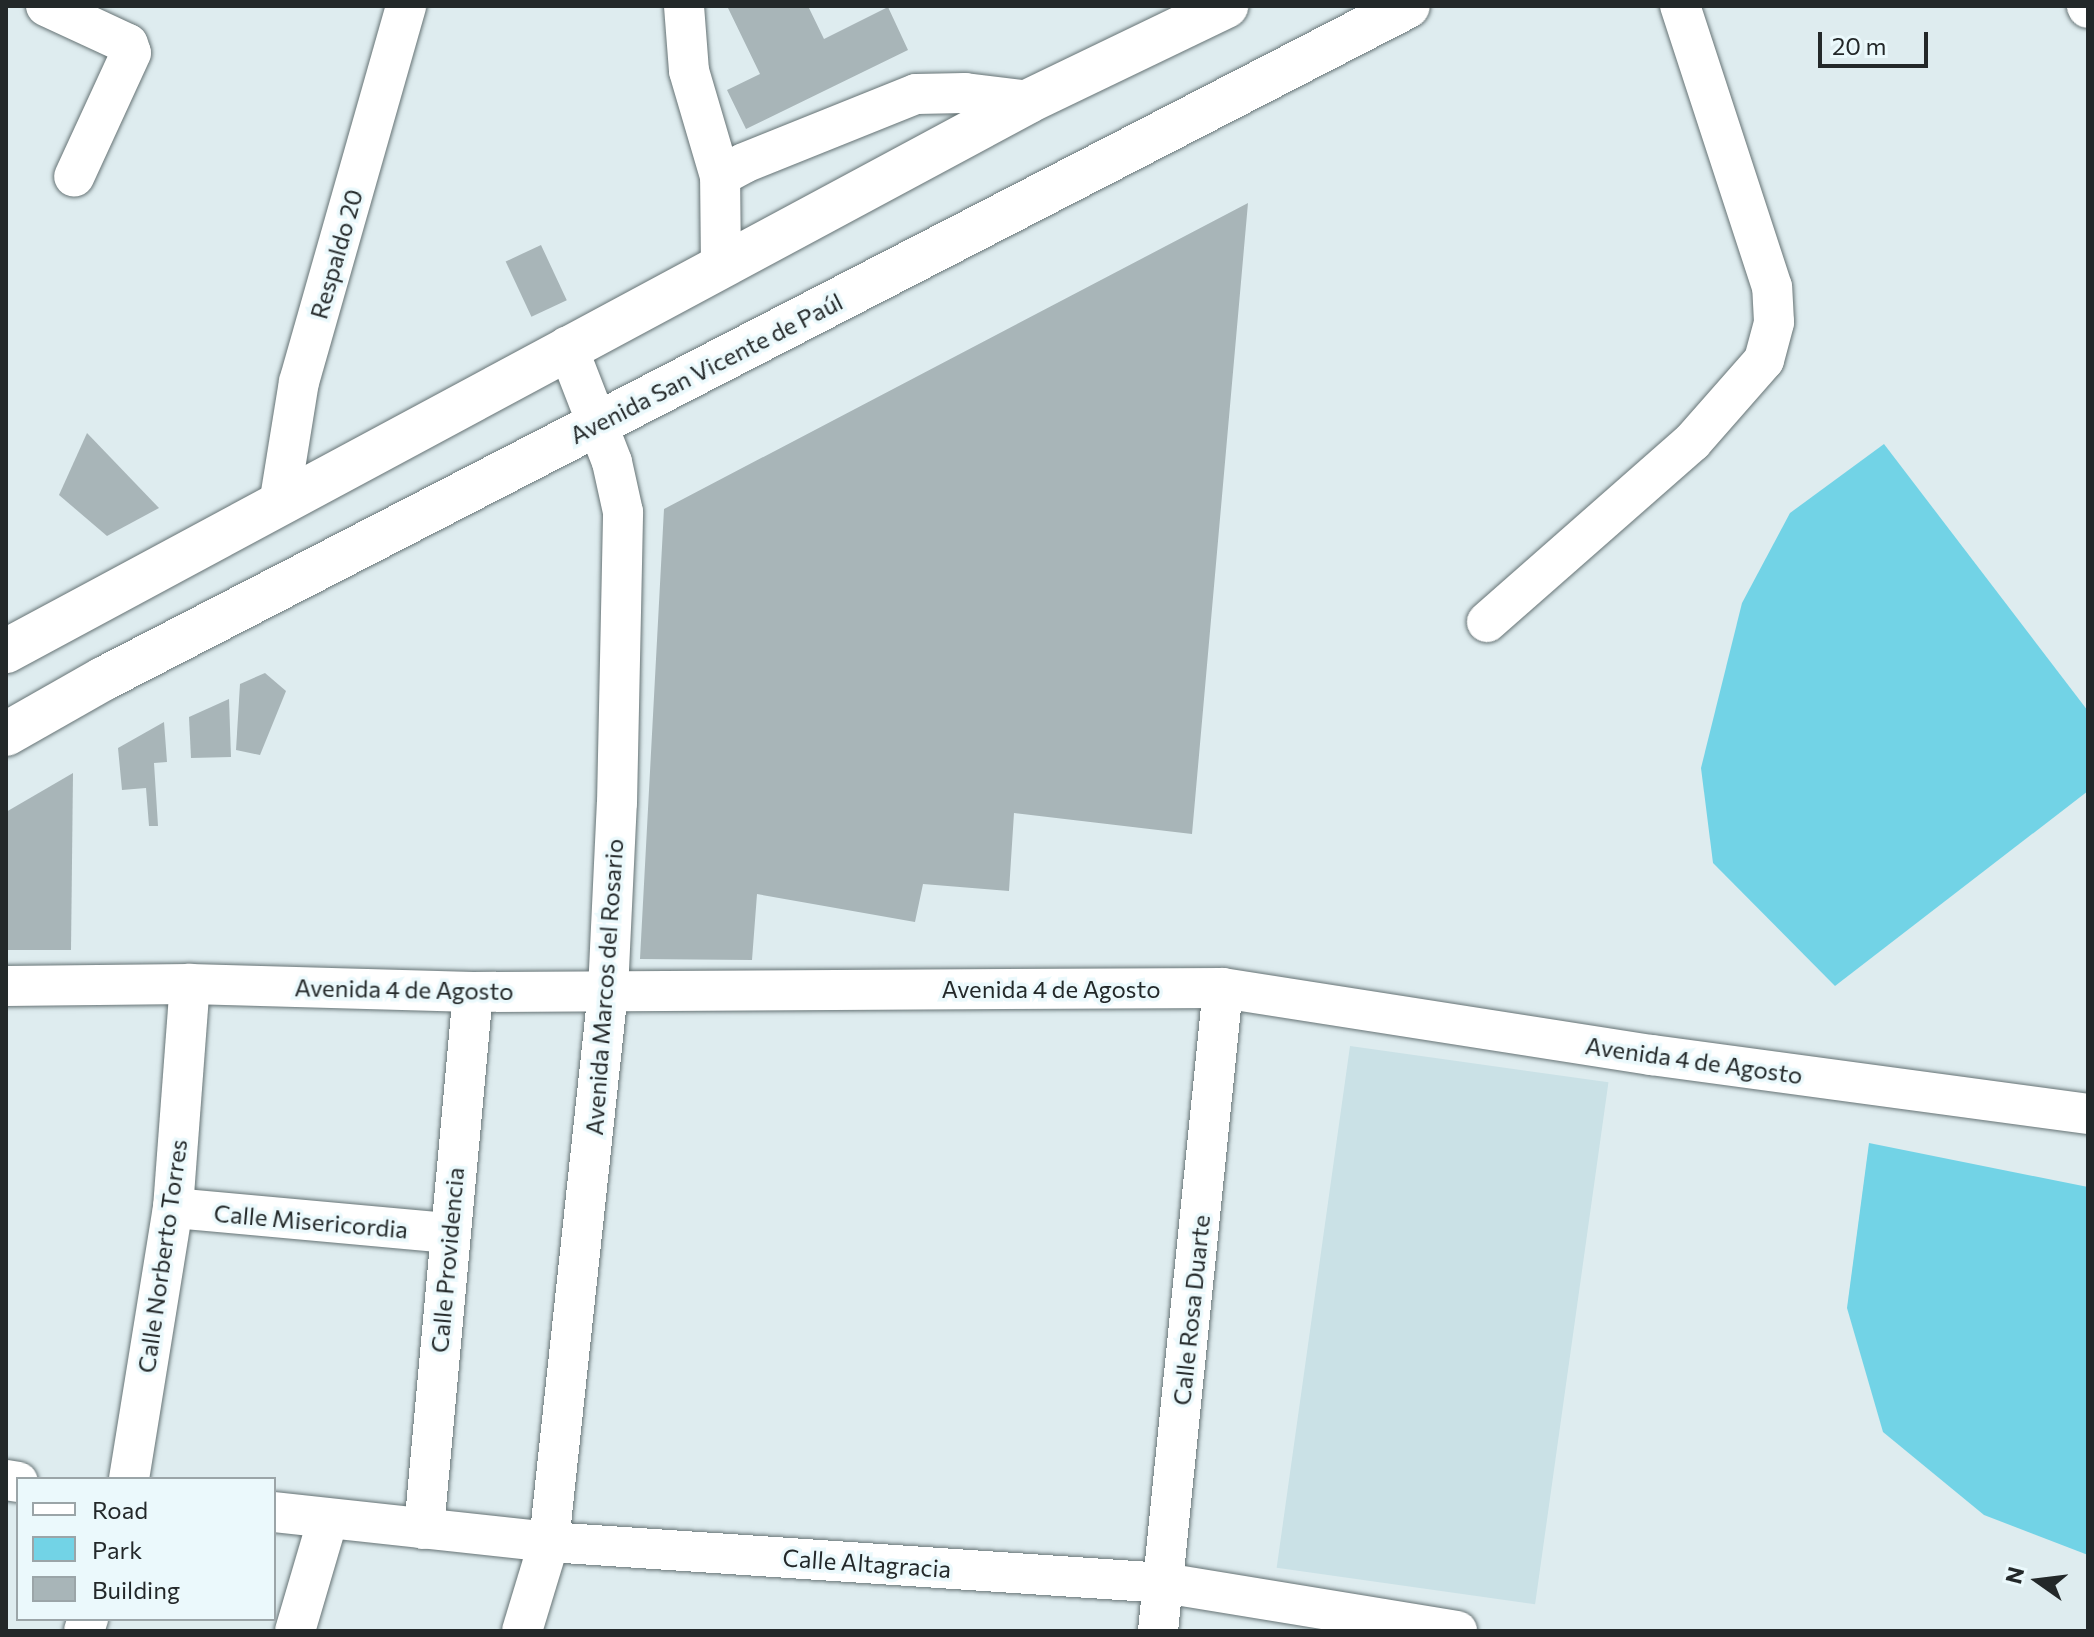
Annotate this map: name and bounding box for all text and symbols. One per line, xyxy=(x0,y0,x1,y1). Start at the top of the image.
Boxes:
scale bar xyxy=(1822,16,1932,66)
text: 20 m xyxy=(1832,31,1886,60)
street label: Respaldo 20 xyxy=(304,186,368,322)
street label: Avenida San Vicente de Paúl xyxy=(565,287,847,449)
street label: Avenida Marcos del Rosario xyxy=(579,838,629,1136)
street label: Avenida 4 de Agosto xyxy=(294,973,514,1005)
street label: Avenida 4 de Agosto xyxy=(942,975,1160,1003)
street label: Avenida 4 de Agosto xyxy=(1584,1031,1804,1089)
street label: Calle Norberto Torres xyxy=(131,1137,193,1375)
street label: Calle Providencia xyxy=(425,1166,469,1354)
street label: Calle Misericordia xyxy=(213,1198,409,1244)
street label: Calle Rosa Duarte xyxy=(1167,1213,1215,1407)
legend xyxy=(16,1477,276,1621)
text: Road xyxy=(92,1495,148,1524)
text: Park xyxy=(92,1535,142,1564)
north arrow xyxy=(1998,1541,2078,1621)
street label: Calle Altagracia xyxy=(782,1543,952,1583)
text: N xyxy=(1999,1564,2029,1586)
text: Building xyxy=(92,1575,180,1604)

